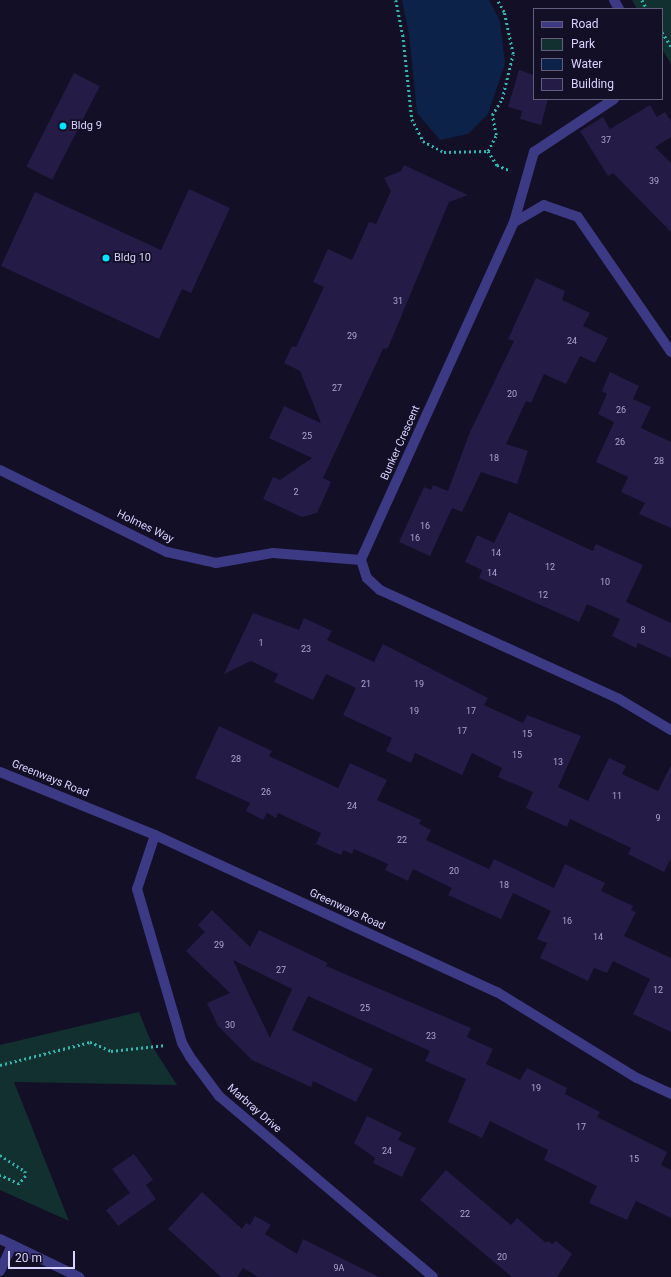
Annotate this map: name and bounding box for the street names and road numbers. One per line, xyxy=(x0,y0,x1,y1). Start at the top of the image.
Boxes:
street label: Bunker Crescent xyxy=(379,404,423,482)
street label: Holmes Way xyxy=(115,508,175,546)
street label: Greenways Road xyxy=(10,758,90,800)
street label: Greenways Road xyxy=(307,887,387,933)
street label: Marbray Drive xyxy=(224,1082,284,1136)

